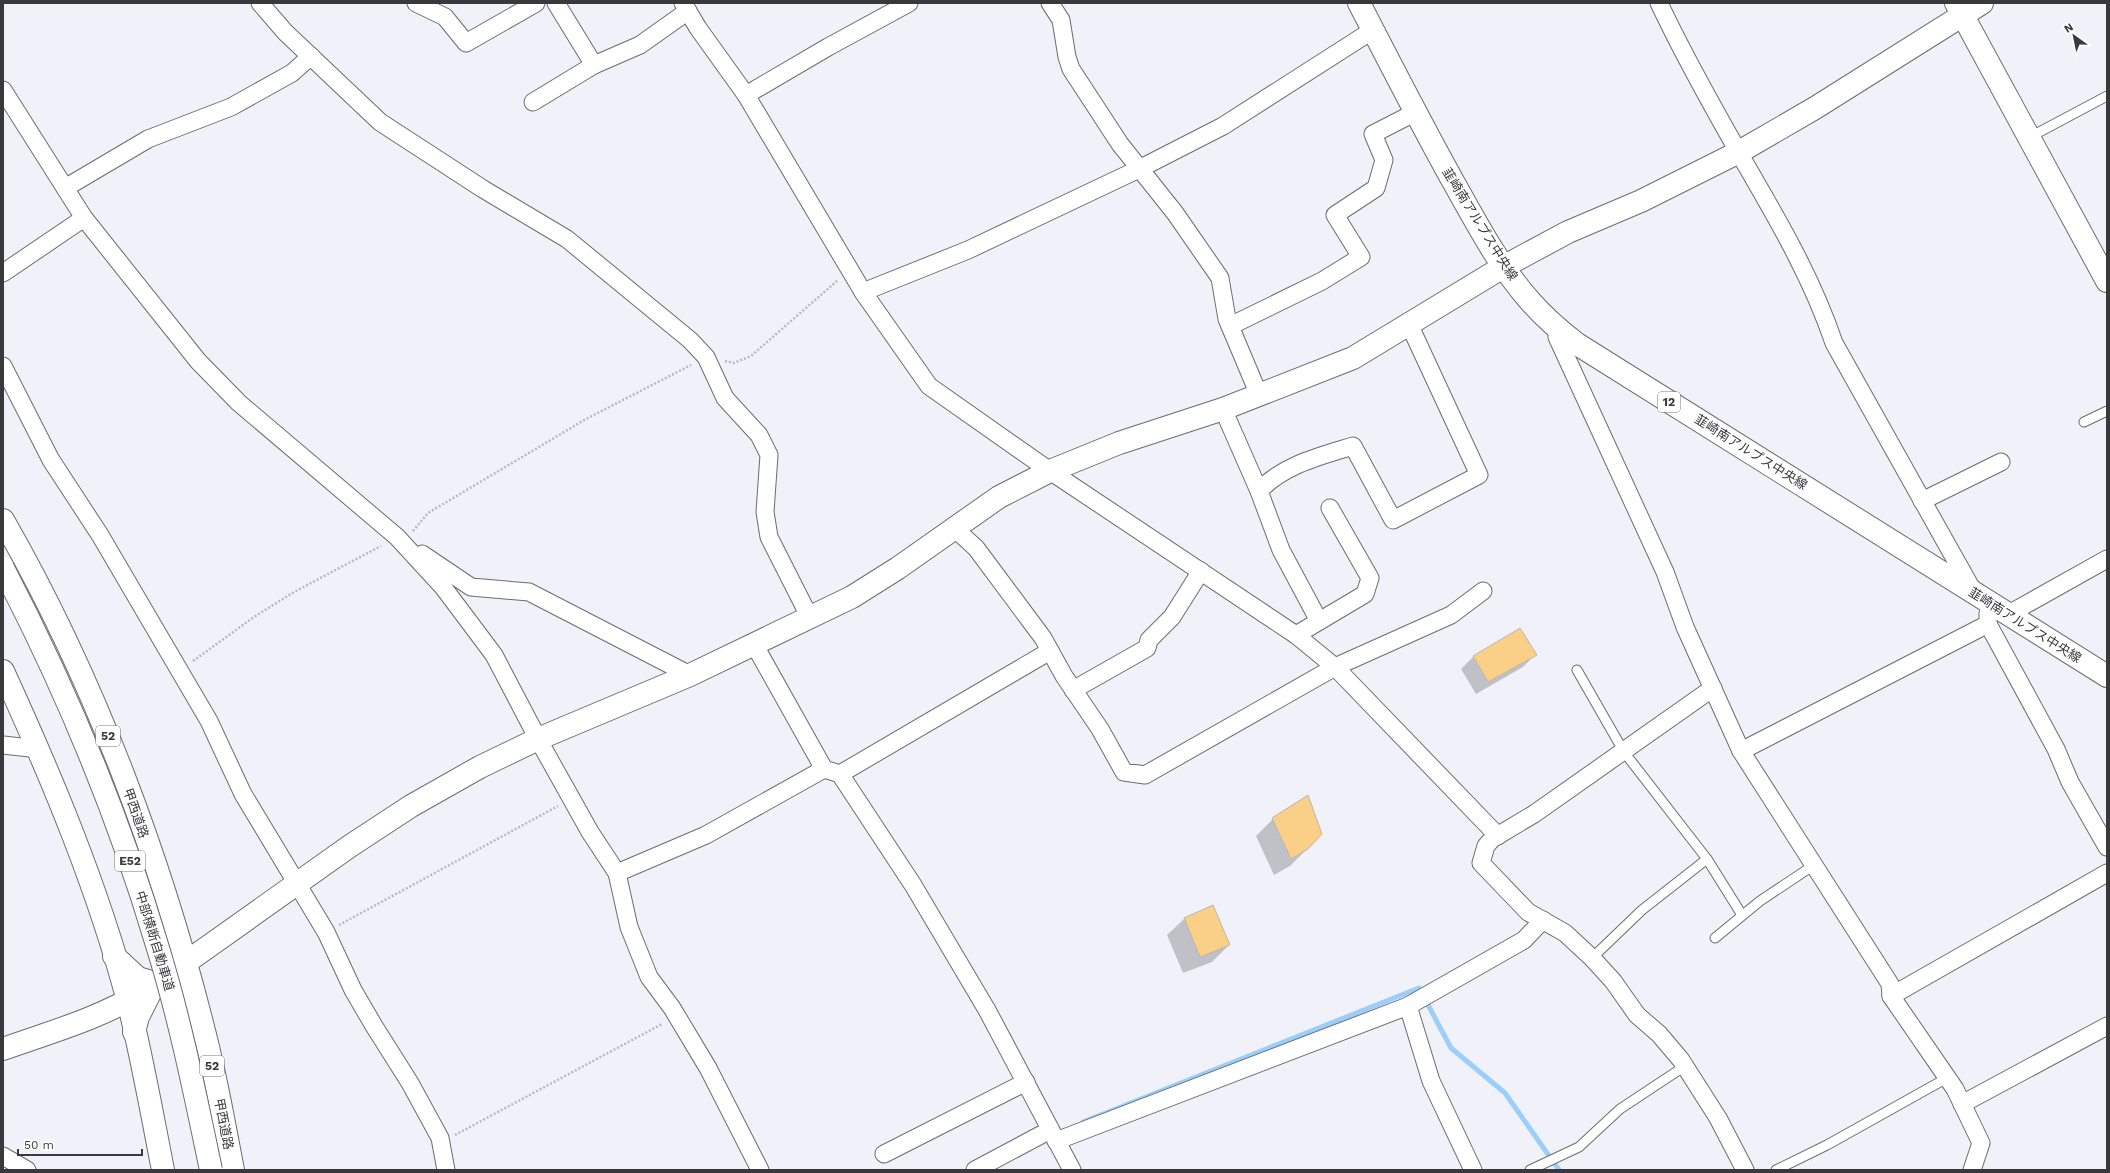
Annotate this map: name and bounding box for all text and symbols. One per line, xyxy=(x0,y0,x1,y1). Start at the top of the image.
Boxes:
north arrow xyxy=(2054,16,2094,56)
text: N xyxy=(2062,20,2076,36)
street label: 韮崎南アルプス中央線 xyxy=(1439,165,1521,283)
road number: 12 xyxy=(1658,392,1680,412)
street label: 韮崎南アルプス中央線 xyxy=(1692,411,1810,493)
street label: 韮崎南アルプス中央線 xyxy=(1966,584,2084,666)
road number: 52 xyxy=(96,726,120,746)
street label: 甲西道路 xyxy=(120,786,152,840)
road number: E52 xyxy=(115,851,145,871)
street label: 中部横断自動車道 xyxy=(133,889,177,993)
road number: 52 xyxy=(200,1056,224,1076)
street label: 甲西道路 xyxy=(212,1097,236,1151)
scale bar xyxy=(18,1131,142,1157)
text: 50 m xyxy=(24,1138,54,1152)

